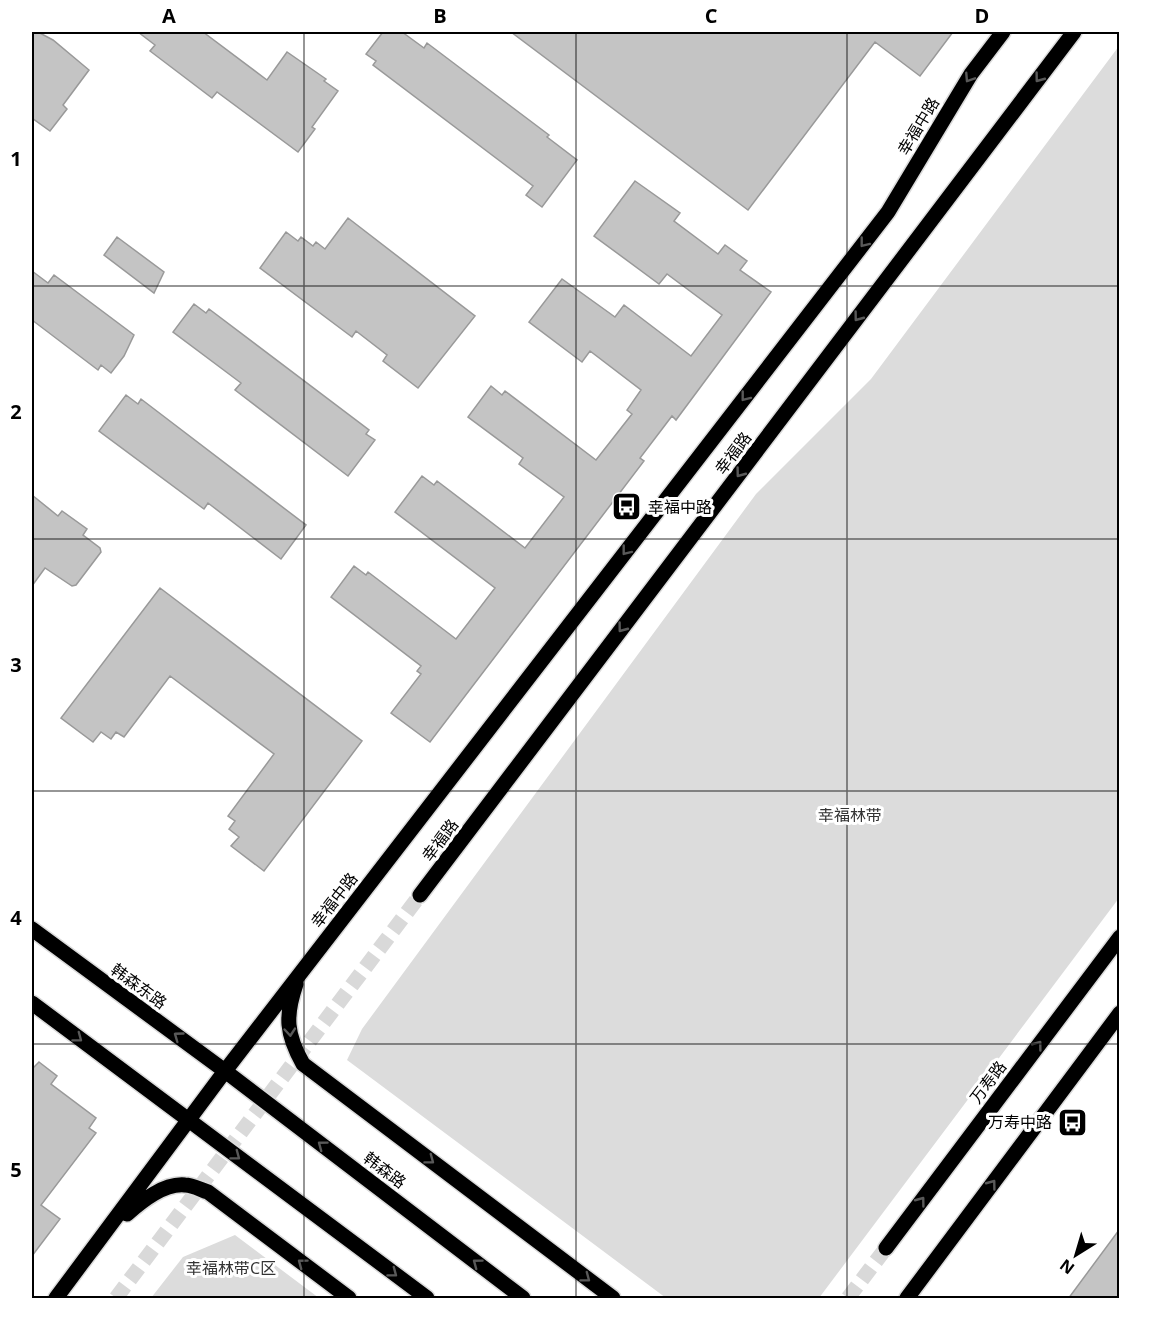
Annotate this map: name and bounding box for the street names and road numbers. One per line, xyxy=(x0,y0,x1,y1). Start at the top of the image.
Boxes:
street label: 幸福中路 xyxy=(892,93,944,159)
street label: 幸福路 xyxy=(710,427,756,479)
street label: 幸福路 xyxy=(417,814,463,866)
street label: 幸福中路 xyxy=(306,868,362,932)
street label: 韩森东路 xyxy=(107,958,171,1014)
street label: 万寿路 xyxy=(965,1056,1011,1108)
street label: 韩森路 xyxy=(359,1147,411,1193)

